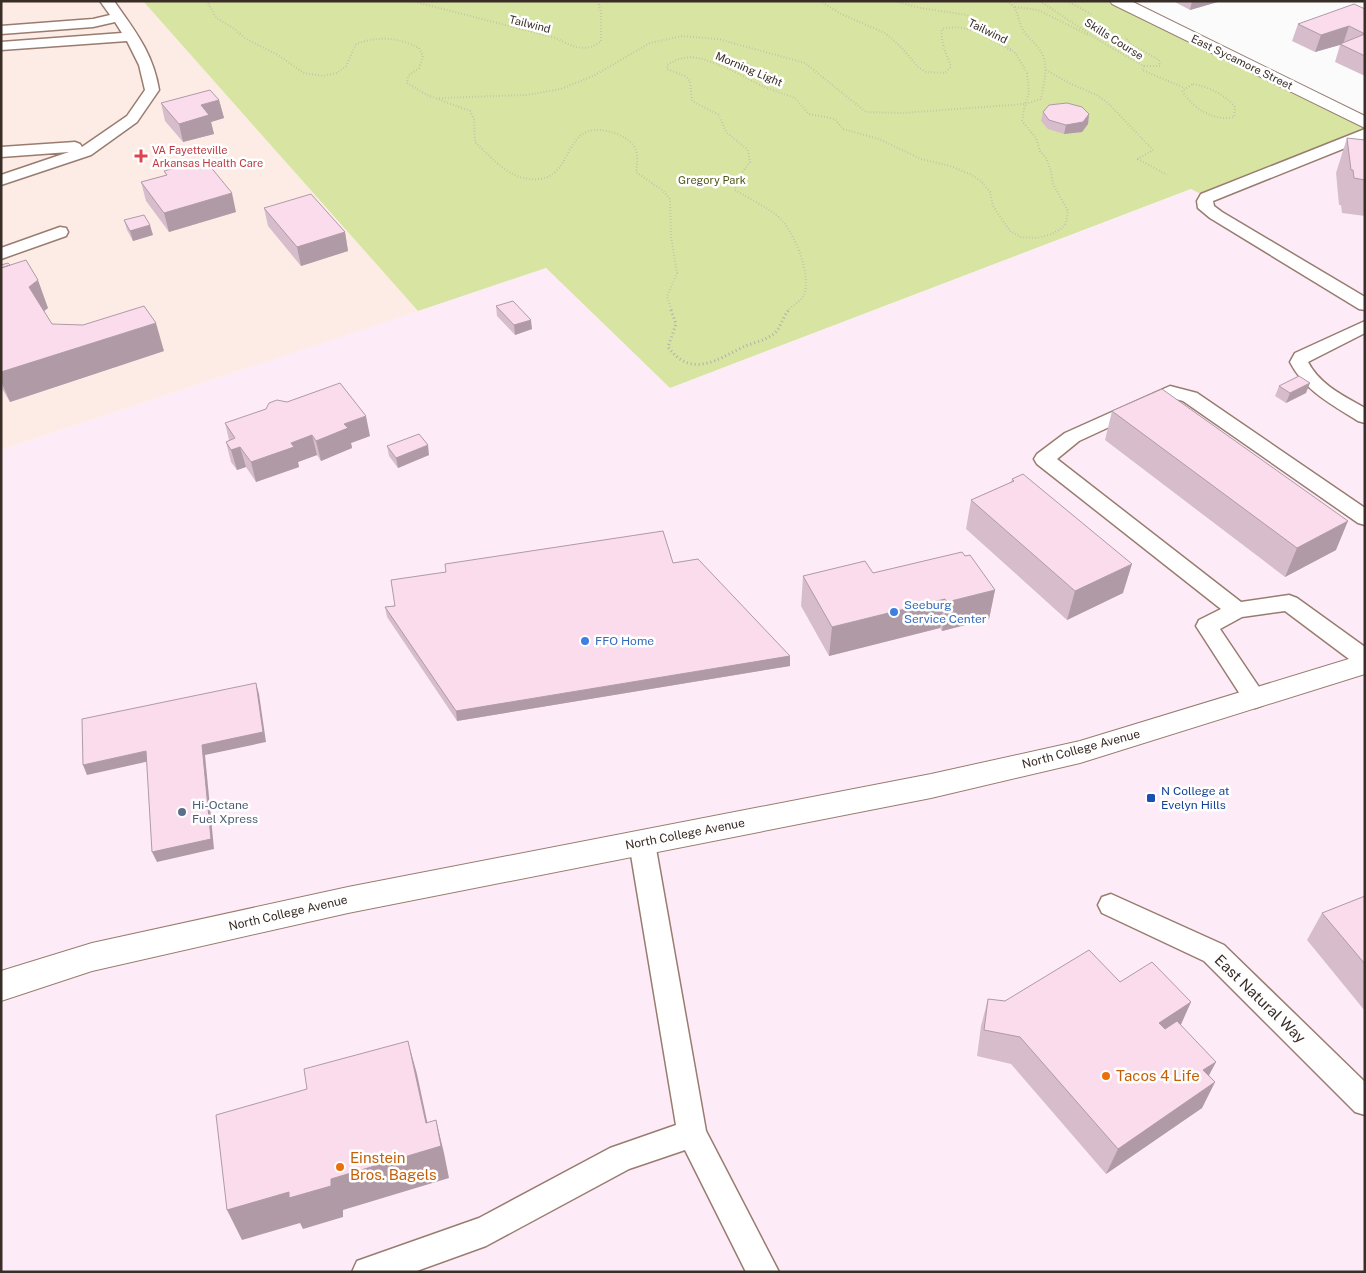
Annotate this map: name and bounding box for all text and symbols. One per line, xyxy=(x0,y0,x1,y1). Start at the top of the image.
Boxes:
street label: Tailwind xyxy=(508,13,552,35)
street label: Tailwind xyxy=(966,16,1010,46)
street label: Skills Course xyxy=(1082,16,1146,62)
street label: East Sycamore Street xyxy=(1189,32,1295,92)
street label: Morning Light xyxy=(714,50,784,88)
place label: VA Fayetteville Arkansas Health Care xyxy=(152,144,263,169)
marker: VA Fayetteville Arkansas Health Care xyxy=(134,149,148,163)
park label: Gregory Park xyxy=(678,174,746,186)
place label: Seeburg Service Center xyxy=(904,598,987,626)
marker: Seeburg Service Center xyxy=(888,606,900,618)
place label: FFO Home xyxy=(595,634,654,648)
marker: FFO Home xyxy=(579,635,591,647)
street label: North College Avenue xyxy=(1021,726,1142,771)
place label: N College at Evelyn Hills xyxy=(1161,784,1230,812)
marker: N College at Evelyn Hills xyxy=(1145,792,1157,804)
place label: Hi-Octane Fuel Xpress xyxy=(192,798,258,826)
marker: Hi-Octane Fuel Xpress xyxy=(176,806,188,818)
street label: North College Avenue xyxy=(624,816,746,852)
street label: North College Avenue xyxy=(227,892,349,933)
street label: East Natural Way xyxy=(1211,951,1309,1046)
place label: Tacos 4 Life xyxy=(1116,1067,1200,1084)
marker: Tacos 4 Life xyxy=(1100,1070,1112,1082)
place label: Einstein Bros. Bagels xyxy=(350,1149,437,1183)
marker: Einstein Bros. Bagels xyxy=(334,1161,346,1173)

